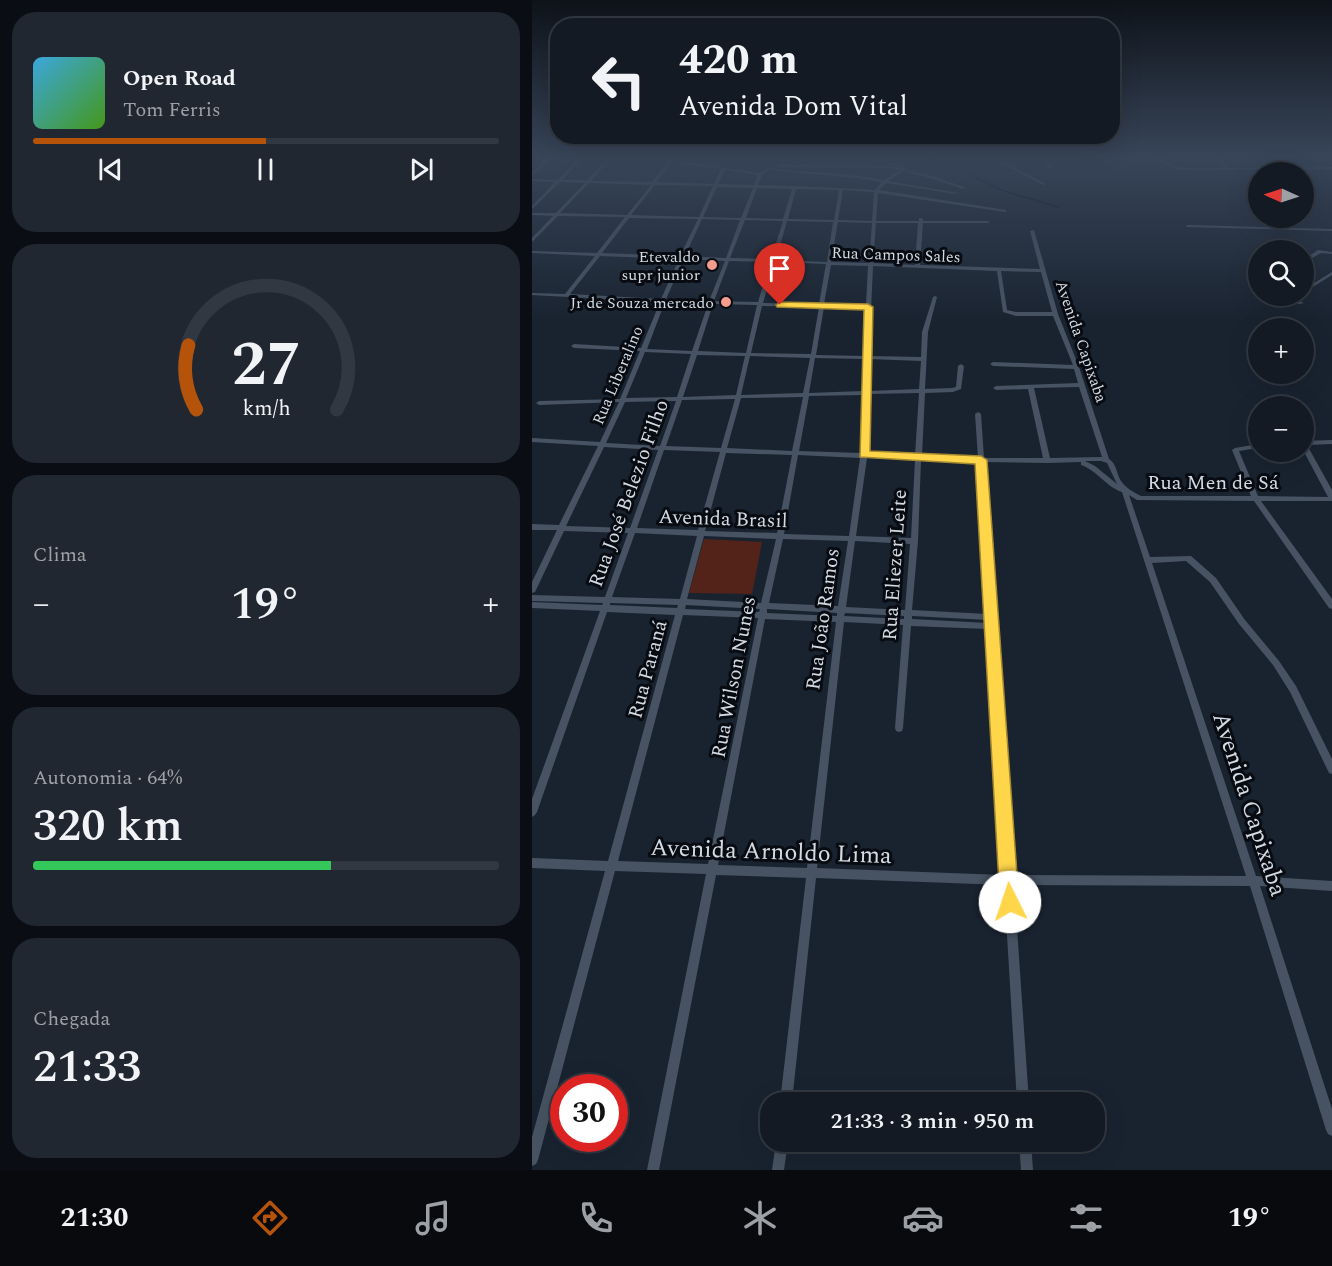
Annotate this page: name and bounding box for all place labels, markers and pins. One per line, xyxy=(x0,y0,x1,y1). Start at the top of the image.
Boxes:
pin xyxy=(754,243,805,305)
place label: Etevaldo supr junior xyxy=(621,245,700,287)
marker: Etevaldo supr junior xyxy=(705,258,719,272)
place label: Jr de Souza mercado xyxy=(570,291,714,315)
marker: Jr de Souza mercado xyxy=(719,295,733,309)

